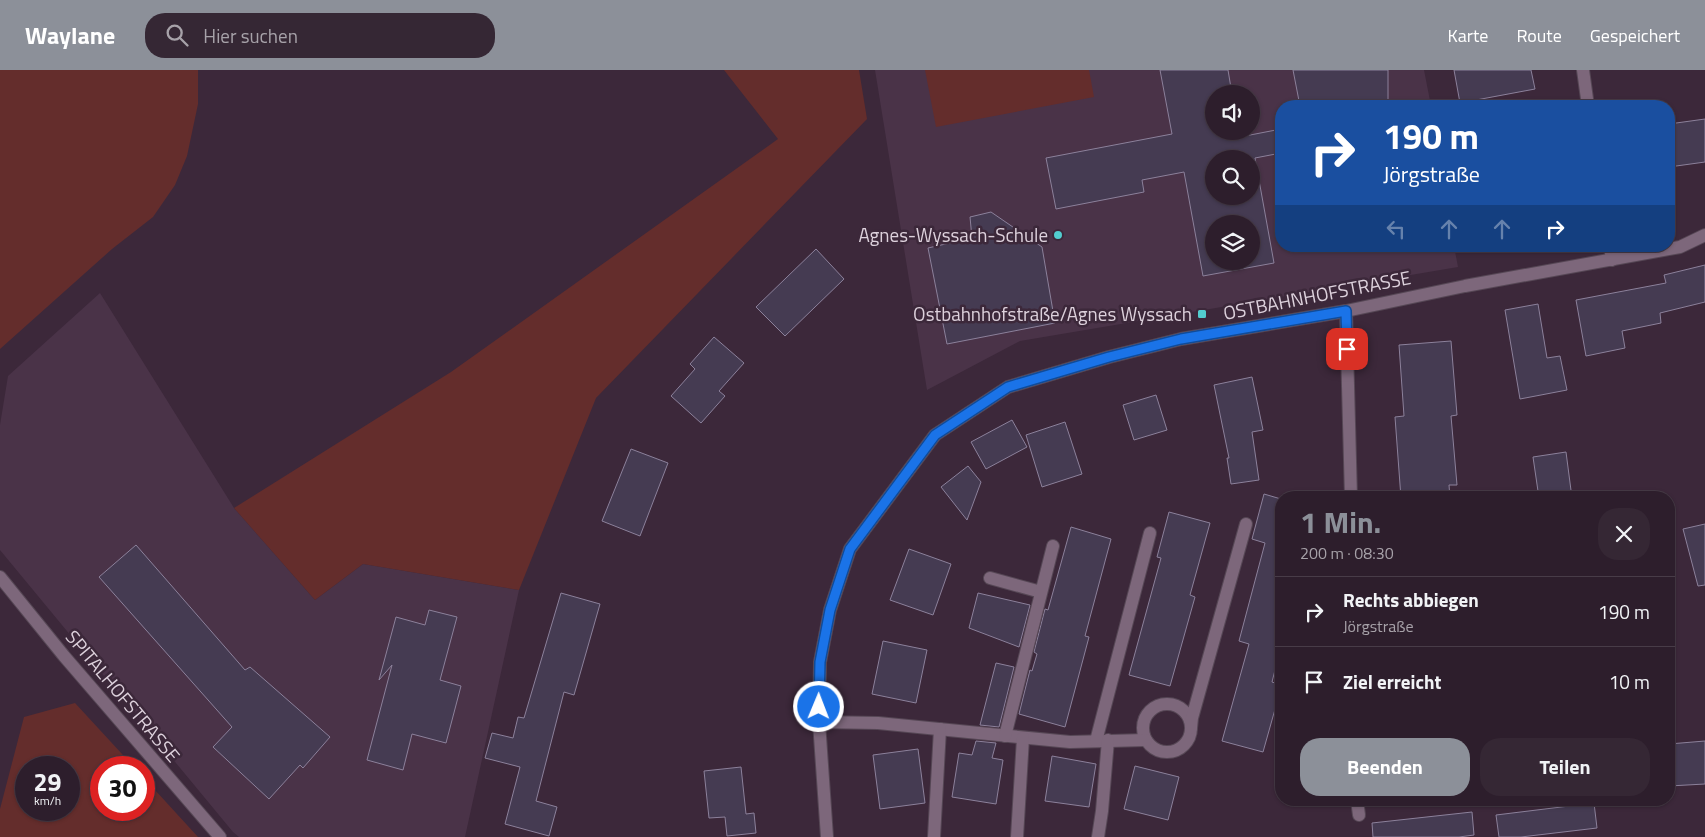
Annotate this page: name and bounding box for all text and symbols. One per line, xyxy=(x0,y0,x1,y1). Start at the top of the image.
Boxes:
search box xyxy=(145,13,495,58)
text: Waylane xyxy=(25,17,115,53)
icon: search xyxy=(163,21,191,49)
text: Hier suchen xyxy=(203,21,298,50)
text: Karte xyxy=(1447,22,1488,49)
text: Route xyxy=(1516,22,1562,49)
text: Gespeichert xyxy=(1590,22,1680,49)
map controls xyxy=(1205,85,1260,270)
button: sound xyxy=(1205,85,1260,140)
text: 190 m xyxy=(1383,109,1479,163)
icon: right xyxy=(1300,120,1365,185)
button: search xyxy=(1205,150,1260,205)
text: Jörgstraße xyxy=(1383,157,1480,191)
button: layers xyxy=(1205,215,1260,270)
icon: left xyxy=(1382,215,1410,243)
icon: ahead xyxy=(1435,215,1463,243)
icon: ahead xyxy=(1488,215,1516,243)
icon: right xyxy=(1541,215,1569,243)
place label: Agnes-Wyssach-Schule xyxy=(858,220,1048,249)
marker: Agnes-Wyssach-Schule xyxy=(1052,229,1064,241)
street label: OSTBAHNHOFSTRASSE xyxy=(1221,262,1413,327)
place label: Ostbahnhofstraße/Agnes Wyssach xyxy=(913,299,1192,328)
marker: Ostbahnhofstraße/Agnes Wyssach xyxy=(1196,308,1208,320)
pin xyxy=(1326,328,1368,370)
icon: arrive xyxy=(1333,335,1361,363)
text: 1 Min. xyxy=(1300,499,1381,545)
button: close xyxy=(1598,508,1650,560)
text: 200 m · 08:30 xyxy=(1300,541,1394,565)
text: Rechts abbiegen xyxy=(1343,585,1479,614)
text: 190 m xyxy=(1598,597,1650,626)
icon: right xyxy=(1300,598,1328,626)
text: Jörgstraße xyxy=(1343,614,1414,638)
street label: SPITALHOFSTRASSE xyxy=(59,623,188,768)
text: Ziel erreicht xyxy=(1343,667,1441,696)
text: 10 m xyxy=(1609,667,1650,696)
icon: arrive xyxy=(1300,668,1328,696)
position arrow xyxy=(792,680,844,732)
button: Beenden xyxy=(1300,738,1470,796)
button: Teilen xyxy=(1480,738,1650,796)
speed limit sign: 30 xyxy=(90,756,155,821)
text: 29 xyxy=(33,763,62,801)
text: km/h xyxy=(34,791,61,810)

